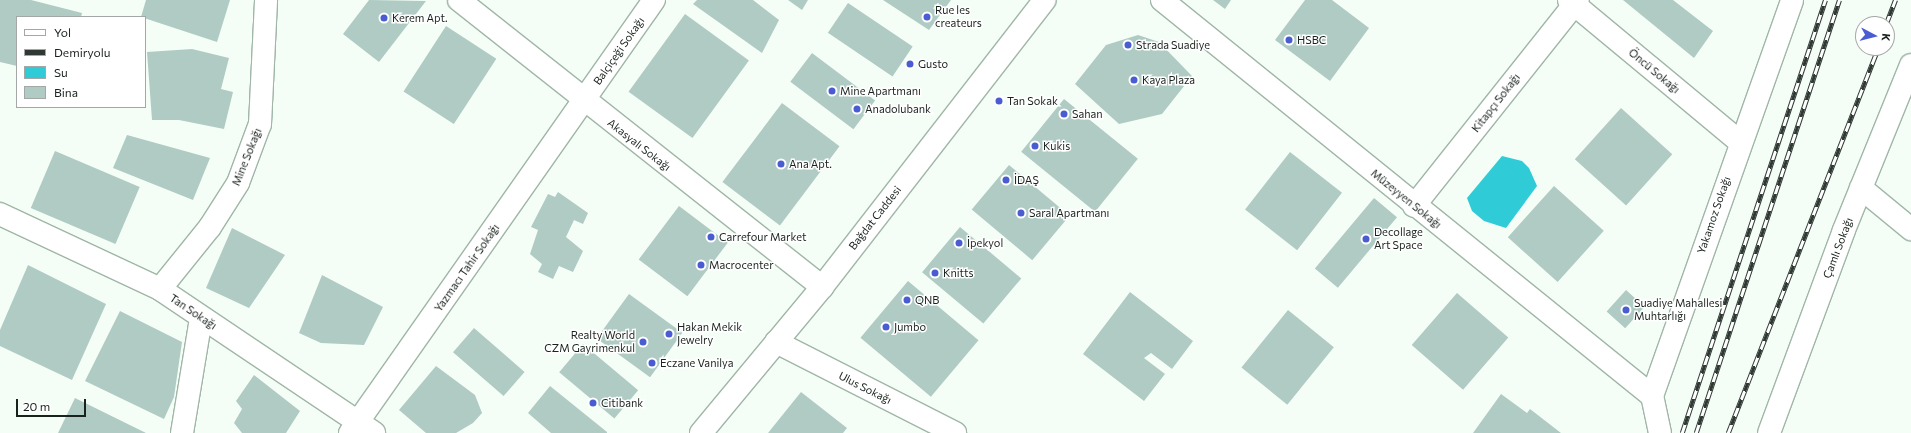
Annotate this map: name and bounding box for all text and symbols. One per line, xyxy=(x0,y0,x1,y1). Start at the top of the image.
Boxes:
place label: Rue les createurs xyxy=(935,4,982,30)
place label: Kerem Apt. xyxy=(392,11,448,25)
marker: Rue les createurs xyxy=(922,12,932,22)
marker: Kerem Apt. xyxy=(379,13,389,23)
street label: Balçiçeği Sokağı xyxy=(591,15,647,87)
legend xyxy=(16,16,146,108)
north arrow xyxy=(1855,16,1895,56)
text: Yol xyxy=(54,25,71,39)
place label: HSBC xyxy=(1297,33,1326,47)
text: K xyxy=(1879,33,1893,42)
marker: HSBC xyxy=(1284,35,1294,45)
place label: Strada Suadiye xyxy=(1136,38,1210,52)
marker: Strada Suadiye xyxy=(1123,40,1133,50)
text: Demiryolu xyxy=(54,45,110,59)
street label: Öncü Sokağı xyxy=(1626,46,1682,96)
place label: Gusto xyxy=(918,57,948,71)
marker: Gusto xyxy=(905,59,915,69)
text: Su xyxy=(54,65,68,79)
street label: Kitapçı Sokağı xyxy=(1469,71,1523,135)
place label: Kaya Plaza xyxy=(1142,73,1195,87)
marker: Kaya Plaza xyxy=(1129,75,1139,85)
place label: Mine Apartmanı xyxy=(840,84,921,98)
text: Bina xyxy=(54,85,78,99)
marker: Mine Apartmanı xyxy=(827,86,837,96)
place label: Tan Sokak xyxy=(1007,94,1058,108)
marker: Tan Sokak xyxy=(994,96,1004,106)
place label: Anadolubank xyxy=(865,102,931,116)
marker: Anadolubank xyxy=(852,104,862,114)
place label: Sahan xyxy=(1072,107,1103,121)
marker: Sahan xyxy=(1059,109,1069,119)
street label: Akasyalı Sokağı xyxy=(605,116,673,174)
street label: Mine Sokağı xyxy=(229,126,265,188)
place label: Kukis xyxy=(1043,139,1070,153)
marker: Kukis xyxy=(1030,141,1040,151)
place label: Ana Apt. xyxy=(789,157,832,171)
marker: Ana Apt. xyxy=(776,159,786,169)
street label: Müzeyyen Sokağı xyxy=(1368,167,1444,231)
place label: İDAŞ xyxy=(1014,173,1039,187)
marker: İDAŞ xyxy=(1001,175,1011,185)
street label: Yakamoz Sokağı xyxy=(1695,175,1733,255)
street label: Bağdat Caddesi xyxy=(846,184,904,252)
place label: Saral Apartmanı xyxy=(1029,206,1109,220)
marker: Saral Apartmanı xyxy=(1016,208,1026,218)
street label: Çamlı Sokağı xyxy=(1820,216,1856,280)
street label: Yazmacı Tahir Sokağı xyxy=(432,222,502,314)
place label: Decollage Art Space xyxy=(1374,226,1423,252)
place label: Carrefour Market xyxy=(719,230,806,244)
marker: Carrefour Market xyxy=(706,232,716,242)
marker: Decollage Art Space xyxy=(1361,234,1371,244)
place label: İpekyol xyxy=(967,236,1003,250)
marker: İpekyol xyxy=(954,238,964,248)
place label: Macrocenter xyxy=(709,258,774,272)
marker: Macrocenter xyxy=(696,260,706,270)
place label: Knitts xyxy=(943,266,974,280)
marker: Knitts xyxy=(930,268,940,278)
street label: Tan Sokağı xyxy=(167,291,219,333)
place label: QNB xyxy=(915,293,939,307)
marker: QNB xyxy=(902,295,912,305)
place label: Suadiye Mahallesi Muhtarlığı xyxy=(1634,297,1722,323)
marker: Suadiye Mahallesi Muhtarlığı xyxy=(1621,305,1631,315)
place label: Jumbo xyxy=(894,320,926,334)
place label: Hakan Mekik Jewelry xyxy=(677,321,742,347)
marker: Jumbo xyxy=(881,322,891,332)
place label: Realty World CZM Gayrimenkul xyxy=(544,329,635,355)
marker: Hakan Mekik Jewelry xyxy=(664,329,674,339)
marker: Realty World CZM Gayrimenkul xyxy=(638,337,648,347)
place label: Eczane Vanilya xyxy=(660,356,733,370)
marker: Eczane Vanilya xyxy=(647,358,657,368)
street label: Ulus Sokağı xyxy=(836,369,894,407)
scale bar xyxy=(18,391,88,417)
place label: Citibank xyxy=(601,396,643,410)
marker: Citibank xyxy=(588,398,598,408)
text: 20 m xyxy=(23,399,50,413)

